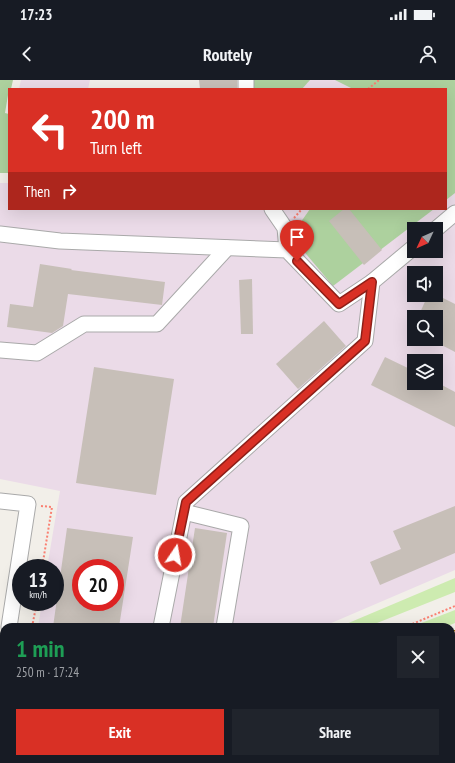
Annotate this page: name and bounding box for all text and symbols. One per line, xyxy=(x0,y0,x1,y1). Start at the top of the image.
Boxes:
text: 17:23 xyxy=(20,5,52,24)
icon: back xyxy=(16,43,38,65)
text: Routely xyxy=(203,43,252,66)
icon: person xyxy=(417,43,439,65)
text: 200 m xyxy=(90,100,154,137)
icon: left xyxy=(24,104,76,156)
text: Turn left xyxy=(90,136,142,159)
icon: right xyxy=(58,180,80,202)
text: Then xyxy=(24,182,50,201)
pin xyxy=(280,220,314,261)
north arrow xyxy=(407,222,443,258)
map controls xyxy=(407,222,443,390)
icon: arrive xyxy=(286,226,308,248)
button: sound xyxy=(407,266,443,302)
button: search xyxy=(407,310,443,346)
button: layers xyxy=(407,354,443,390)
position arrow xyxy=(154,534,196,576)
speed limit sign: 20 xyxy=(72,559,124,611)
text: 13 xyxy=(28,567,48,593)
text: km/h xyxy=(29,588,47,601)
text: 1 min xyxy=(16,633,64,664)
button: close xyxy=(397,636,439,678)
text: 250 m · 17:24 xyxy=(16,664,79,681)
button: Exit xyxy=(16,709,224,755)
button: Share xyxy=(232,709,439,755)

